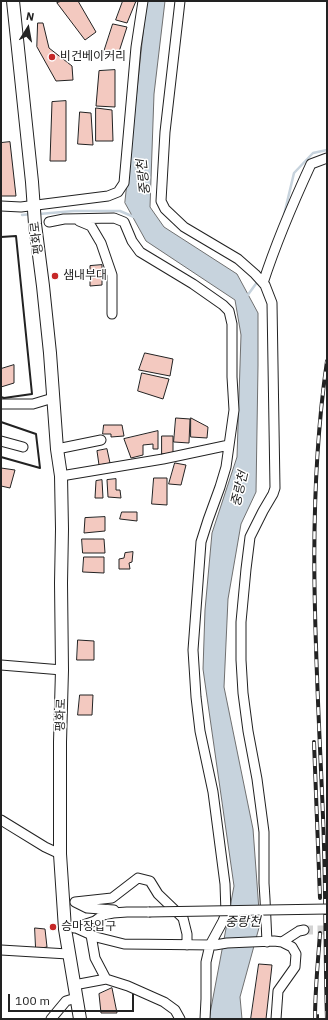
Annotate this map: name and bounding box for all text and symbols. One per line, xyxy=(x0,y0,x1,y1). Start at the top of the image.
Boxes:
north arrow xyxy=(8,8,48,48)
text: N xyxy=(25,9,36,24)
place label: 비건베이커리 xyxy=(60,50,126,64)
marker: 비건베이커리 xyxy=(47,52,57,62)
water label: 중랑천 xyxy=(134,158,154,196)
street label: 평화로 xyxy=(28,221,46,255)
place label: 샘내부대 xyxy=(63,269,107,283)
marker: 샘내부대 xyxy=(50,271,60,281)
water label: 중랑천 xyxy=(228,470,252,508)
street label: 평화로 xyxy=(53,698,69,732)
water label: 중랑천 xyxy=(225,914,261,930)
place label: 승마장입구 xyxy=(61,920,116,934)
marker: 승마장입구 xyxy=(48,922,58,932)
scale bar xyxy=(10,986,136,1012)
text: 100 m xyxy=(15,993,50,1008)

